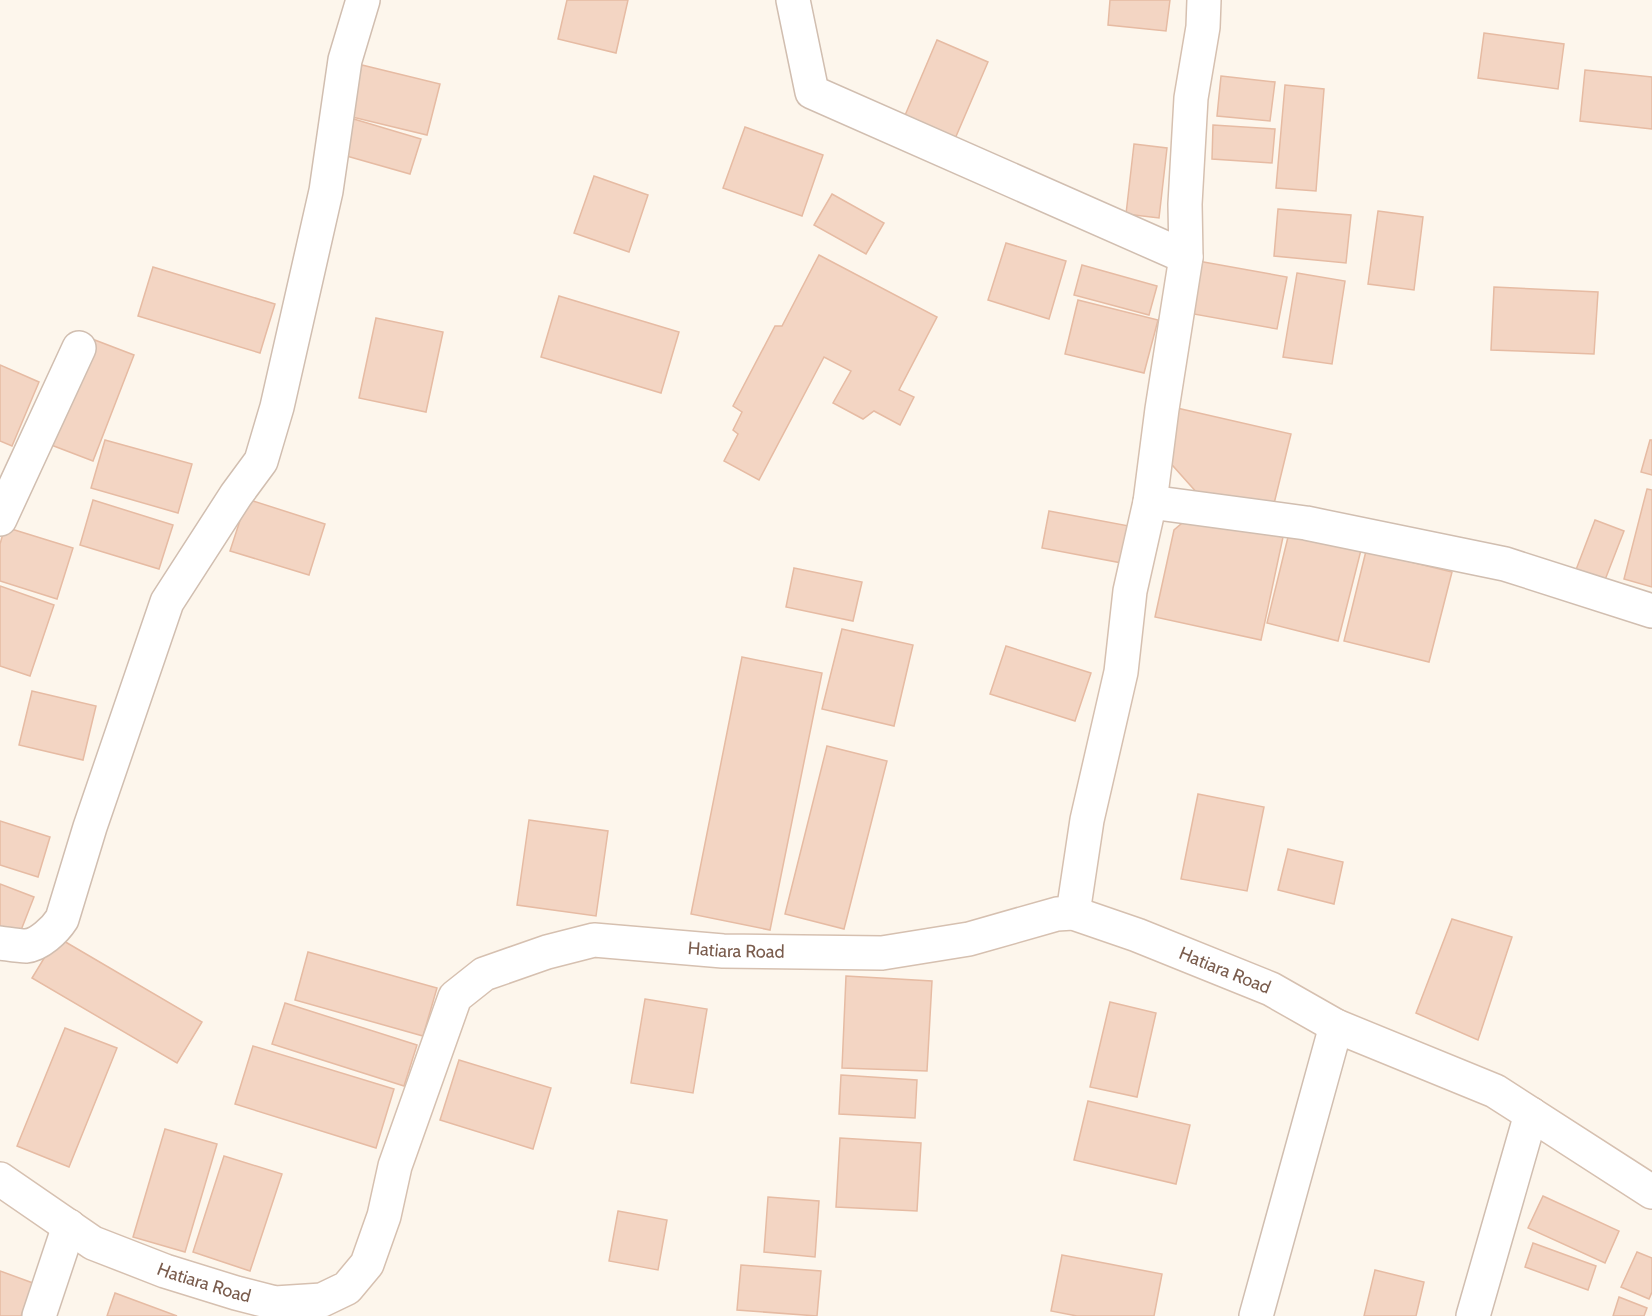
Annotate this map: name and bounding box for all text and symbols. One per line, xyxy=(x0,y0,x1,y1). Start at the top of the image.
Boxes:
street label: Hatiara Road xyxy=(687,937,785,963)
street label: Hatiara Road xyxy=(1176,942,1274,999)
street label: Hatiara Road xyxy=(154,1258,253,1307)

